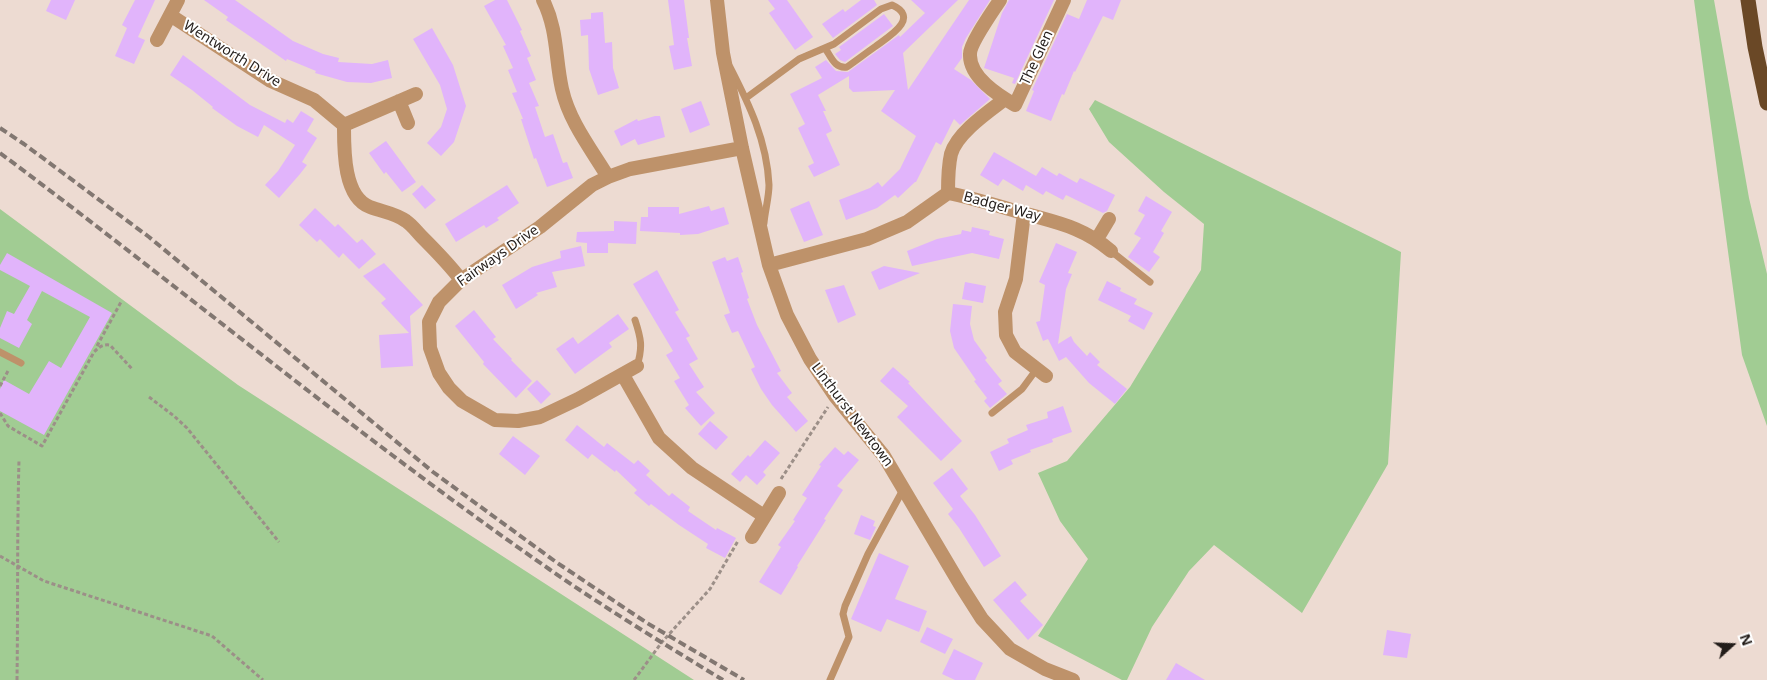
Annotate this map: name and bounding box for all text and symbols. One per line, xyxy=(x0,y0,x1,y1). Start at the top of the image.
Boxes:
street label: Wentworth Drive xyxy=(180,17,284,91)
street label: The Glen xyxy=(1017,28,1057,88)
street label: Badger Way xyxy=(962,189,1042,225)
street label: Fairways Drive xyxy=(454,222,542,290)
street label: Linthurst Newtown xyxy=(808,360,896,470)
north arrow xyxy=(1707,620,1757,670)
text: N xyxy=(1736,631,1757,648)

